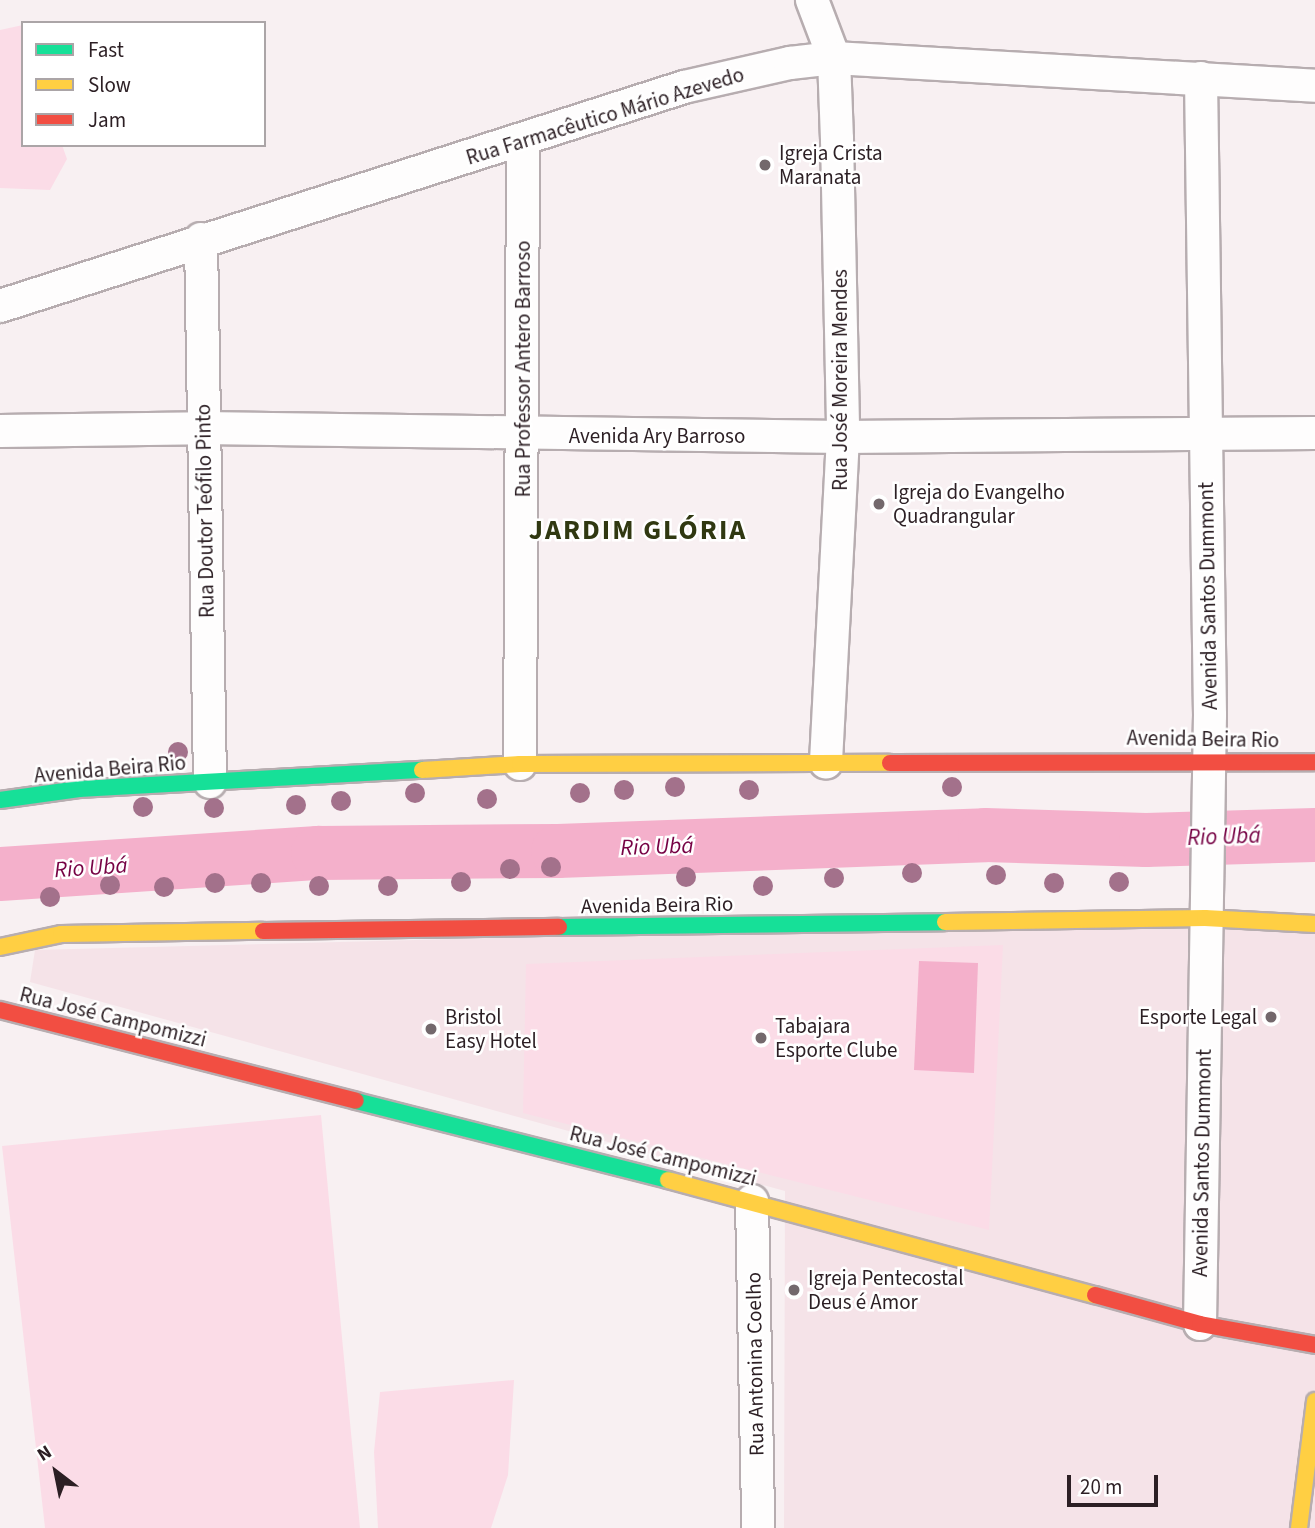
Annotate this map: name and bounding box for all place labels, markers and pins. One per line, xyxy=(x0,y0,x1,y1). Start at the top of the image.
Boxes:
place label: Igreja Crista Maranata xyxy=(779,140,883,190)
marker: Igreja Crista Maranata xyxy=(757,157,773,173)
place label: Igreja do Evangelho Quadrangular xyxy=(893,479,1065,529)
marker: Igreja do Evangelho Quadrangular xyxy=(871,496,887,512)
place label: Bristol Easy Hotel xyxy=(445,1004,537,1054)
place label: Esporte Legal xyxy=(1139,1004,1257,1030)
marker: Esporte Legal xyxy=(1263,1009,1279,1025)
place label: Tabajara Esporte Clube xyxy=(775,1013,897,1063)
marker: Bristol Easy Hotel xyxy=(423,1021,439,1037)
marker: Tabajara Esporte Clube xyxy=(753,1030,769,1046)
place label: Igreja Pentecostal Deus é Amor xyxy=(808,1265,964,1315)
marker: Igreja Pentecostal Deus é Amor xyxy=(786,1282,802,1298)

